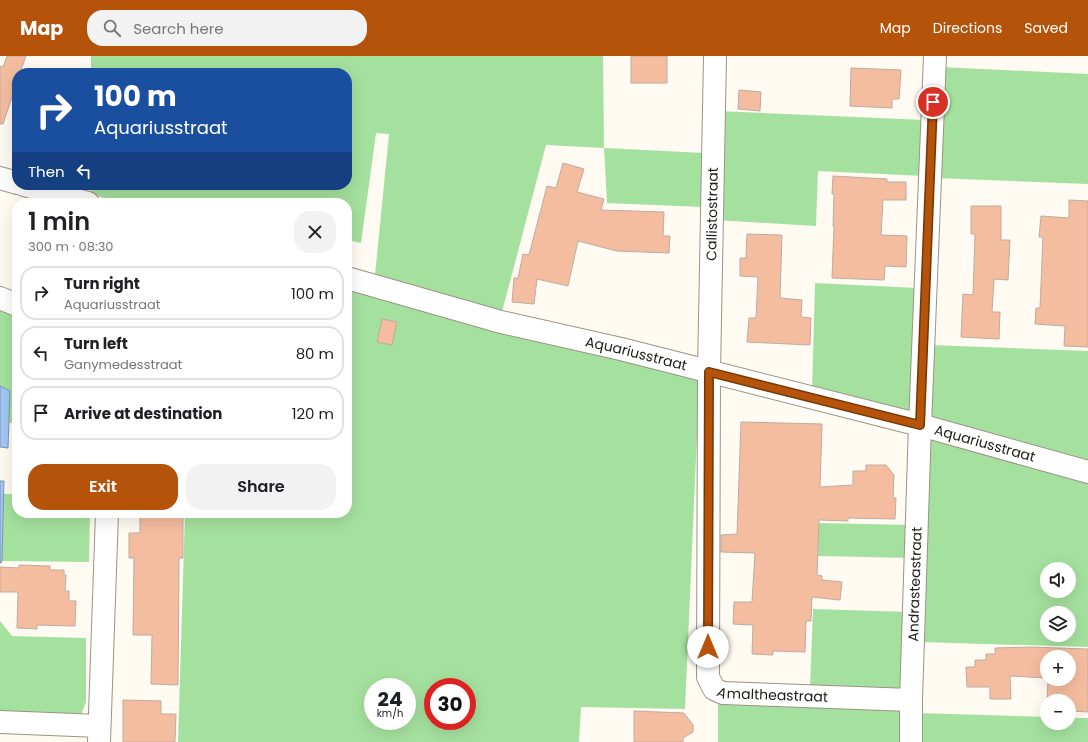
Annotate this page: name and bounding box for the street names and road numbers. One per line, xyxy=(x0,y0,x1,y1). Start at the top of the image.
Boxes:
street label: Callistostraat xyxy=(701,167,723,261)
street label: Aquariusstraat xyxy=(584,331,689,375)
street label: Aquariusstraat xyxy=(932,419,1038,467)
street label: Andrasteastraat xyxy=(903,526,927,642)
street label: Amaltheastraat xyxy=(714,682,828,707)

